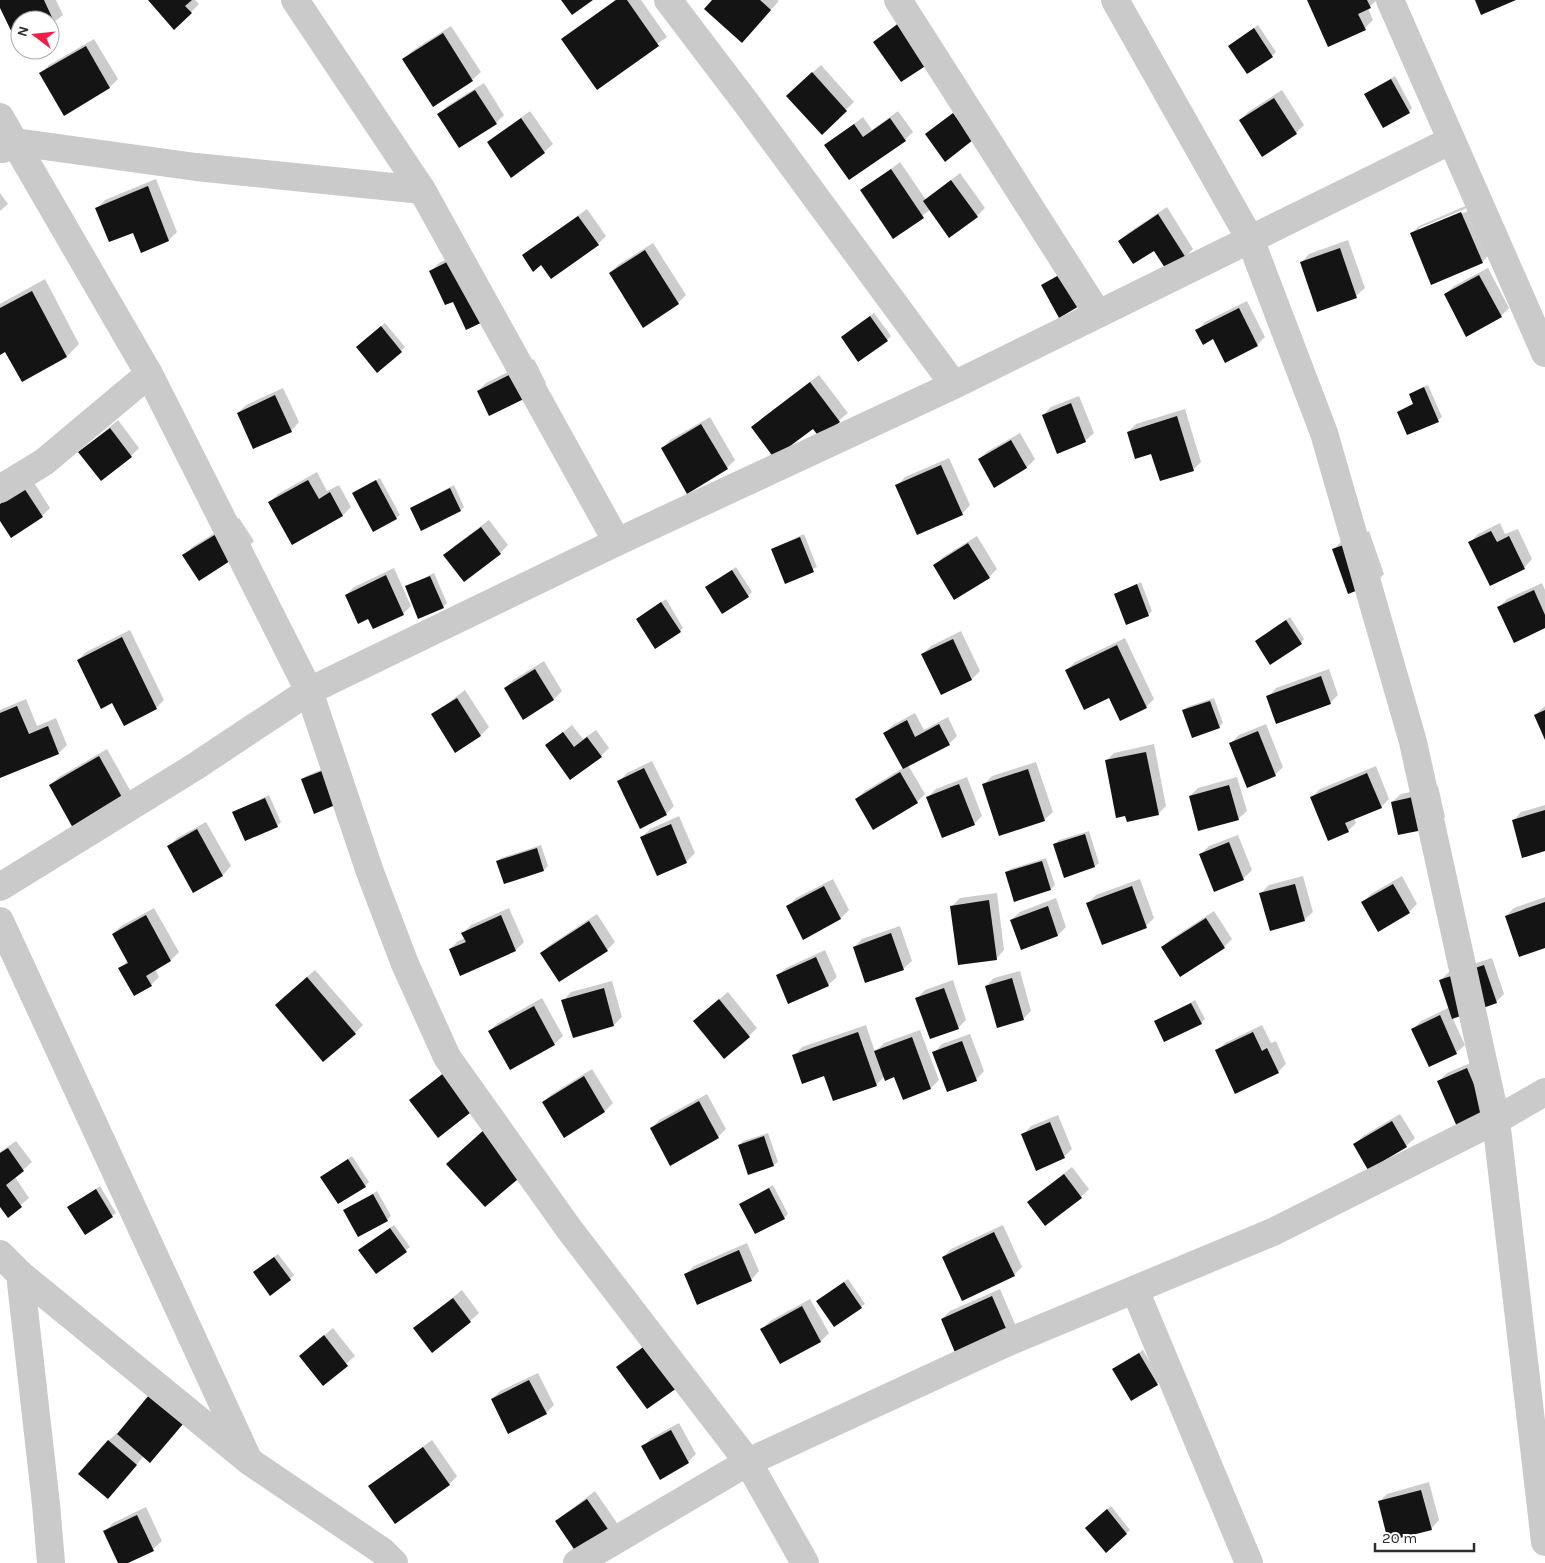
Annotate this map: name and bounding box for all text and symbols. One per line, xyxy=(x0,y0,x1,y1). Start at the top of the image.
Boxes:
north arrow xyxy=(10,10,60,60)
text: N xyxy=(13,24,33,39)
scale bar xyxy=(1375,1520,1474,1552)
text: 20 m xyxy=(1382,1529,1417,1547)

